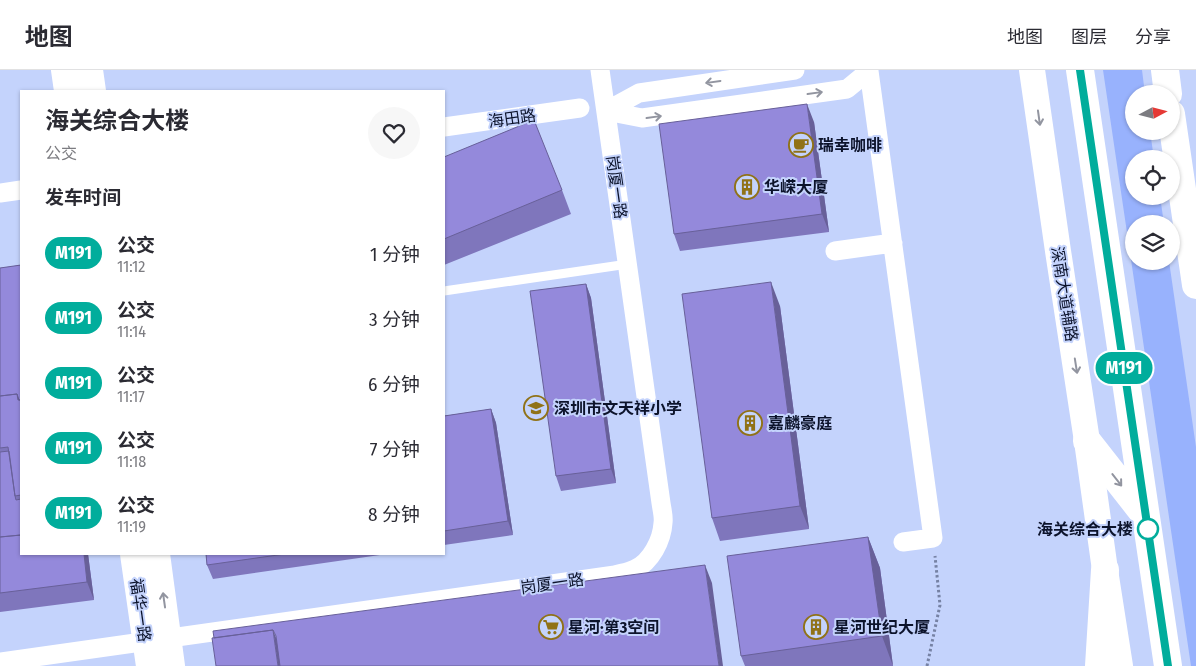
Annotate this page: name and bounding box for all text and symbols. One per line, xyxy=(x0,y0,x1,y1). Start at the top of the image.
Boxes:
text: 地图 xyxy=(25,23,73,51)
text: 地图 xyxy=(1007,26,1043,48)
text: 图层 xyxy=(1071,26,1107,48)
text: 分享 xyxy=(1135,26,1171,48)
one-way arrow xyxy=(705,78,721,88)
north arrow xyxy=(1125,85,1180,140)
map controls xyxy=(1125,85,1180,270)
one-way arrow xyxy=(806,88,822,98)
street label: 海田路 xyxy=(487,106,537,131)
text: 海关综合大楼 xyxy=(45,107,189,135)
button: heart xyxy=(368,107,420,159)
one-way arrow xyxy=(1034,110,1044,126)
one-way arrow xyxy=(645,111,661,121)
cafe icon: 瑞幸咖啡 xyxy=(788,132,814,158)
place label: 瑞幸咖啡 xyxy=(818,136,882,155)
text: 公交 xyxy=(45,144,77,163)
button: locate xyxy=(1125,150,1180,205)
street label: 岗厦一路 xyxy=(603,154,630,220)
building icon: 华嵘大厦 xyxy=(734,174,760,200)
place label: 华嵘大厦 xyxy=(764,178,828,197)
text: 发车时间 xyxy=(45,186,121,209)
button: layers xyxy=(1125,215,1180,270)
text: 公交 xyxy=(117,234,155,257)
text: M191 xyxy=(55,242,92,264)
text: 1 分钟 xyxy=(370,243,420,266)
street label: 深南大道辅路 xyxy=(1048,245,1081,343)
text: 11:12 xyxy=(117,257,145,276)
text: 公交 xyxy=(117,299,155,322)
text: M191 xyxy=(55,307,92,329)
text: 3 分钟 xyxy=(369,308,420,331)
text: 11:14 xyxy=(117,322,146,341)
line badge: M191 xyxy=(1089,352,1159,384)
one-way arrow xyxy=(1071,357,1081,373)
text: M191 xyxy=(1106,357,1142,379)
text: 公交 xyxy=(117,364,155,387)
text: M191 xyxy=(55,372,92,394)
text: 6 分钟 xyxy=(368,373,420,396)
text: 11:17 xyxy=(117,387,145,406)
school or university icon: 深圳市文天祥小学 xyxy=(523,395,549,421)
place label: 深圳市文天祥小学 xyxy=(554,399,682,418)
building icon: 嘉麟豪庭 xyxy=(737,410,763,436)
place label: 嘉麟豪庭 xyxy=(768,414,832,433)
text: 公交 xyxy=(117,429,155,452)
text: M191 xyxy=(55,437,92,459)
text: 7 分钟 xyxy=(370,438,420,461)
text: 11:18 xyxy=(117,452,146,471)
one-way arrow xyxy=(1111,473,1122,486)
text: 公交 xyxy=(117,494,155,517)
text: M191 xyxy=(55,502,92,524)
text: 8 分钟 xyxy=(368,503,420,526)
text: 11:19 xyxy=(117,517,146,536)
marker: 海关综合大楼 xyxy=(1137,518,1159,540)
place label: 海关综合大楼 xyxy=(1037,520,1133,539)
street label: 岗厦一路 xyxy=(519,570,585,597)
street label: 福华一路 xyxy=(127,577,154,643)
one-way arrow xyxy=(158,593,168,609)
supermarket icon: 星河·第3空间 xyxy=(538,614,564,640)
building icon: 星河世纪大厦 xyxy=(803,614,829,640)
place label: 星河·第3空间 xyxy=(568,618,659,637)
place label: 星河世纪大厦 xyxy=(834,618,930,637)

